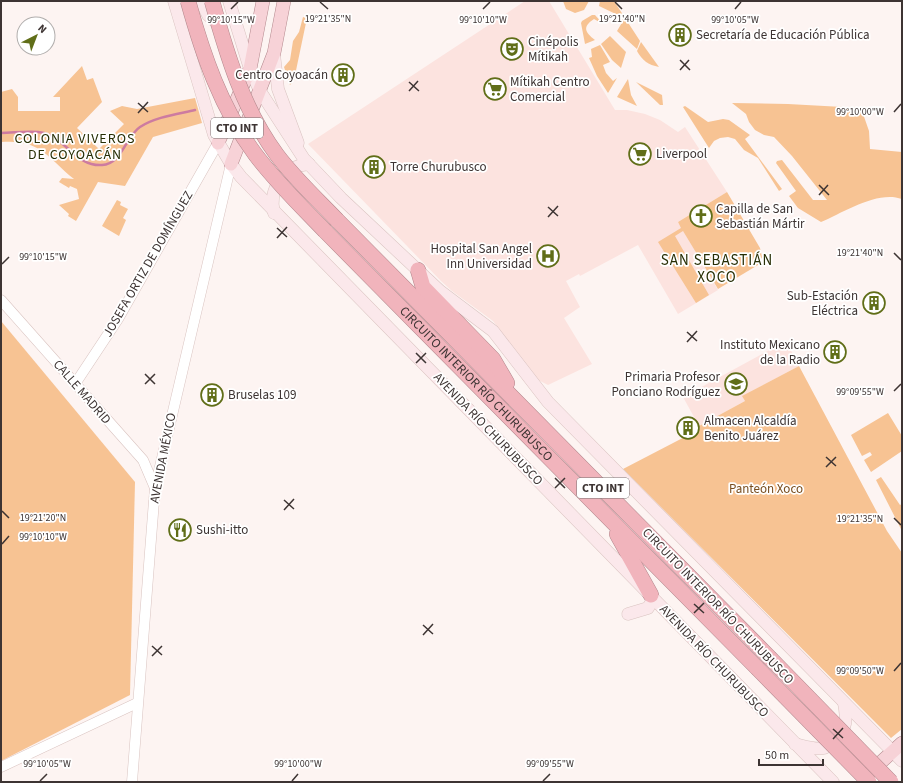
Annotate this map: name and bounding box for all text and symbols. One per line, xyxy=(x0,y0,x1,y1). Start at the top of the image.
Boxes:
text: 19°21'35"N xyxy=(305,12,351,26)
text: 19°21'40"N xyxy=(599,12,645,26)
text: 99°10'15"W xyxy=(207,13,255,27)
text: 99°10'10"W xyxy=(459,13,507,27)
text: 99°10'05"W xyxy=(711,13,759,27)
north arrow xyxy=(16,16,56,56)
text: N xyxy=(35,21,50,37)
building icon: Secretaría de Educación Pública xyxy=(667,22,693,48)
place label: Secretaría de Educación Pública xyxy=(696,26,870,44)
place label: Cinépolis Mítikah xyxy=(528,33,579,66)
theatre icon: Cinépolis Mítikah xyxy=(499,36,525,62)
building icon: Centro Coyoacán xyxy=(330,62,356,88)
place label: Centro Coyoacán xyxy=(235,66,328,84)
place label: Mítikah Centro Comercial xyxy=(510,73,590,106)
supermarket icon: Mítikah Centro Comercial xyxy=(482,76,508,102)
text: 99°10'00"W xyxy=(836,105,884,119)
road number: CTO INT xyxy=(211,118,263,138)
district label: COLONIA VIVEROS DE COYOACÁN xyxy=(15,129,135,165)
supermarket icon: Liverpool xyxy=(627,141,653,167)
place label: Liverpool xyxy=(656,145,707,163)
building icon: Torre Churubusco xyxy=(361,154,387,180)
place label: Torre Churubusco xyxy=(390,158,487,176)
street label: JOSEFA ORTIZ DE DOMÍNGUEZ xyxy=(99,188,197,340)
place label: Capilla de San Sebastián Mártir xyxy=(716,200,805,233)
church icon: Capilla de San Sebastián Mártir xyxy=(688,203,714,229)
place label: Hospital San Angel Inn Universidad xyxy=(431,240,532,273)
hospital icon: Hospital San Angel Inn Universidad xyxy=(535,243,561,269)
text: 19°21'40"N xyxy=(837,246,883,260)
text: 99°10'15"W xyxy=(19,250,67,264)
district label: SAN SEBASTIÁN XOCO xyxy=(661,250,773,288)
place label: Sub-Estación Eléctrica xyxy=(787,287,858,320)
building icon: Sub-Estación Eléctrica xyxy=(861,290,887,316)
street label: CIRCUITO INTERIOR RÍO CHURUBUSCO xyxy=(396,302,557,465)
place label: Instituto Mexicano de la Radio xyxy=(720,336,820,369)
building icon: Instituto Mexicano de la Radio xyxy=(822,339,848,365)
street label: CALLE MADRID xyxy=(49,356,115,428)
place label: Primaria Profesor Ponciano Rodríguez xyxy=(612,368,720,401)
street label: AVENIDA RÍO CHURUBUSCO xyxy=(429,369,547,489)
school or university icon: Primaria Profesor Ponciano Rodríguez xyxy=(723,371,749,397)
building icon: Bruselas 109 xyxy=(199,382,225,408)
text: 99°09'55"W xyxy=(836,385,884,399)
place label: Bruselas 109 xyxy=(228,386,296,404)
street label: AVENIDA MÉXICO xyxy=(145,411,181,505)
place label: Almacen Alcaldía Benito Juárez xyxy=(704,412,797,445)
building icon: Almacen Alcaldía Benito Juárez xyxy=(675,415,701,441)
road number: CTO INT xyxy=(577,478,629,498)
park label: Panteón Xoco xyxy=(729,480,803,498)
text: 19°21'20"N xyxy=(20,511,66,525)
text: 19°21'35"N xyxy=(837,512,883,526)
restaurant icon: Sushi-itto xyxy=(167,517,193,543)
place label: Sushi-itto xyxy=(196,521,248,539)
street label: CIRCUITO INTERIOR RÍO CHURUBUSCO xyxy=(638,524,798,688)
text: 99°10'10"W xyxy=(19,530,67,544)
street label: AVENIDA RÍO CHURUBUSCO xyxy=(655,601,773,721)
text: 99°09'50"W xyxy=(836,664,884,678)
scale bar xyxy=(759,741,823,767)
text: 50 m xyxy=(765,747,789,764)
text: 99°10'05"W xyxy=(23,757,71,771)
text: 99°10'00"W xyxy=(274,757,322,771)
text: 99°09'55"W xyxy=(526,757,574,771)

